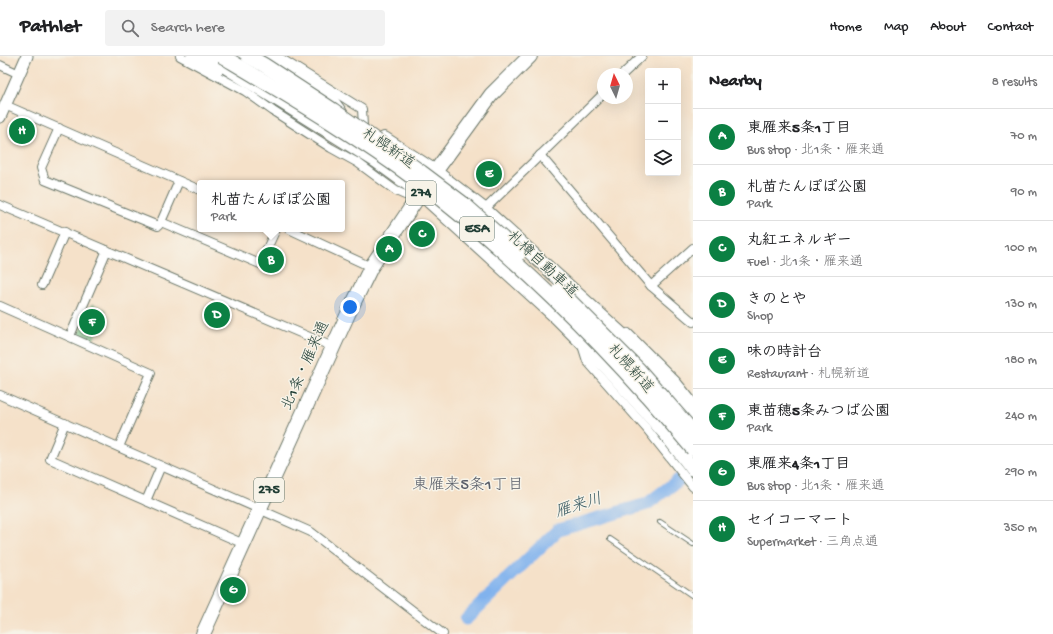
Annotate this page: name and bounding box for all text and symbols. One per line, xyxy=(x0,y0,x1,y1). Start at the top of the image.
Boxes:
search box xyxy=(105,10,385,46)
text: Pathlet xyxy=(20,16,81,39)
icon: search xyxy=(119,17,141,39)
text: Search here xyxy=(151,19,225,37)
text: Home xyxy=(830,19,862,36)
text: Map xyxy=(884,19,908,36)
text: About xyxy=(930,19,966,36)
text: Contact xyxy=(988,19,1033,36)
north arrow xyxy=(597,68,633,104)
map controls xyxy=(645,68,681,176)
button: + xyxy=(645,68,681,104)
text: Nearby xyxy=(709,72,762,92)
text: 8 results xyxy=(992,75,1037,90)
button: − xyxy=(645,104,681,140)
pin: H xyxy=(9,116,35,146)
text: 東雁来5条1丁目 xyxy=(747,120,851,138)
street label: 札幌新道 xyxy=(358,125,418,173)
text: A xyxy=(718,129,726,144)
text: 70 m xyxy=(1011,129,1037,144)
button: layers xyxy=(645,140,681,176)
text: Bus stop · 北1条・雁来通 xyxy=(747,143,884,158)
pin: E xyxy=(476,159,502,189)
text: 札苗たんぽぽ公園 xyxy=(747,179,867,197)
popup xyxy=(197,180,345,232)
road number: 274 xyxy=(406,181,436,205)
text: B xyxy=(719,185,725,200)
text: 90 m xyxy=(1011,185,1037,200)
text: 札苗たんぽぽ公園 xyxy=(211,192,331,210)
text: Park xyxy=(747,197,772,212)
text: Park xyxy=(211,210,236,225)
road number: E5A xyxy=(460,217,494,241)
pin: C xyxy=(409,219,435,249)
street label: 札樽自動車道 xyxy=(503,227,582,302)
text: 丸紅エネルギー xyxy=(747,232,852,250)
pin: A xyxy=(376,234,402,264)
text: C xyxy=(718,241,726,256)
text: 100 m xyxy=(1005,241,1037,256)
pin: B xyxy=(258,245,284,275)
text: Fuel · 北1条・雁来通 xyxy=(747,255,863,270)
text: きのとや xyxy=(747,291,807,309)
your location xyxy=(340,297,360,317)
text: D xyxy=(718,297,726,312)
text: 130 m xyxy=(1005,297,1037,312)
pin: D xyxy=(204,300,230,330)
pin: F xyxy=(79,307,105,337)
text: Shop xyxy=(747,309,773,324)
street label: 北1条・雁来通 xyxy=(277,318,334,414)
street label: 札幌新道 xyxy=(603,341,657,397)
text: 味の時計台 xyxy=(747,344,822,362)
text: E xyxy=(718,353,726,368)
text: 180 m xyxy=(1005,353,1037,368)
text: Restaurant · 札幌新道 xyxy=(747,367,869,382)
text: 東苗穂5条みつば公園 xyxy=(747,403,890,421)
text: F xyxy=(719,409,725,424)
text: 240 m xyxy=(1005,409,1037,424)
text: Park xyxy=(747,421,772,436)
text: 東雁来4条1丁目 xyxy=(747,456,850,474)
text: G xyxy=(718,465,726,480)
text: 290 m xyxy=(1004,465,1037,480)
district label: 東雁来5条1丁目 xyxy=(413,475,523,496)
road number: 275 xyxy=(254,478,284,502)
text: Bus stop · 北1条・雁来通 xyxy=(747,479,884,494)
water label: 雁来川 xyxy=(553,489,605,523)
text: セイコーマート xyxy=(747,512,853,530)
text: H xyxy=(718,521,726,536)
text: 350 m xyxy=(1004,521,1037,536)
text: Supermarket · 三角点通 xyxy=(747,535,878,550)
pin: G xyxy=(220,575,246,605)

